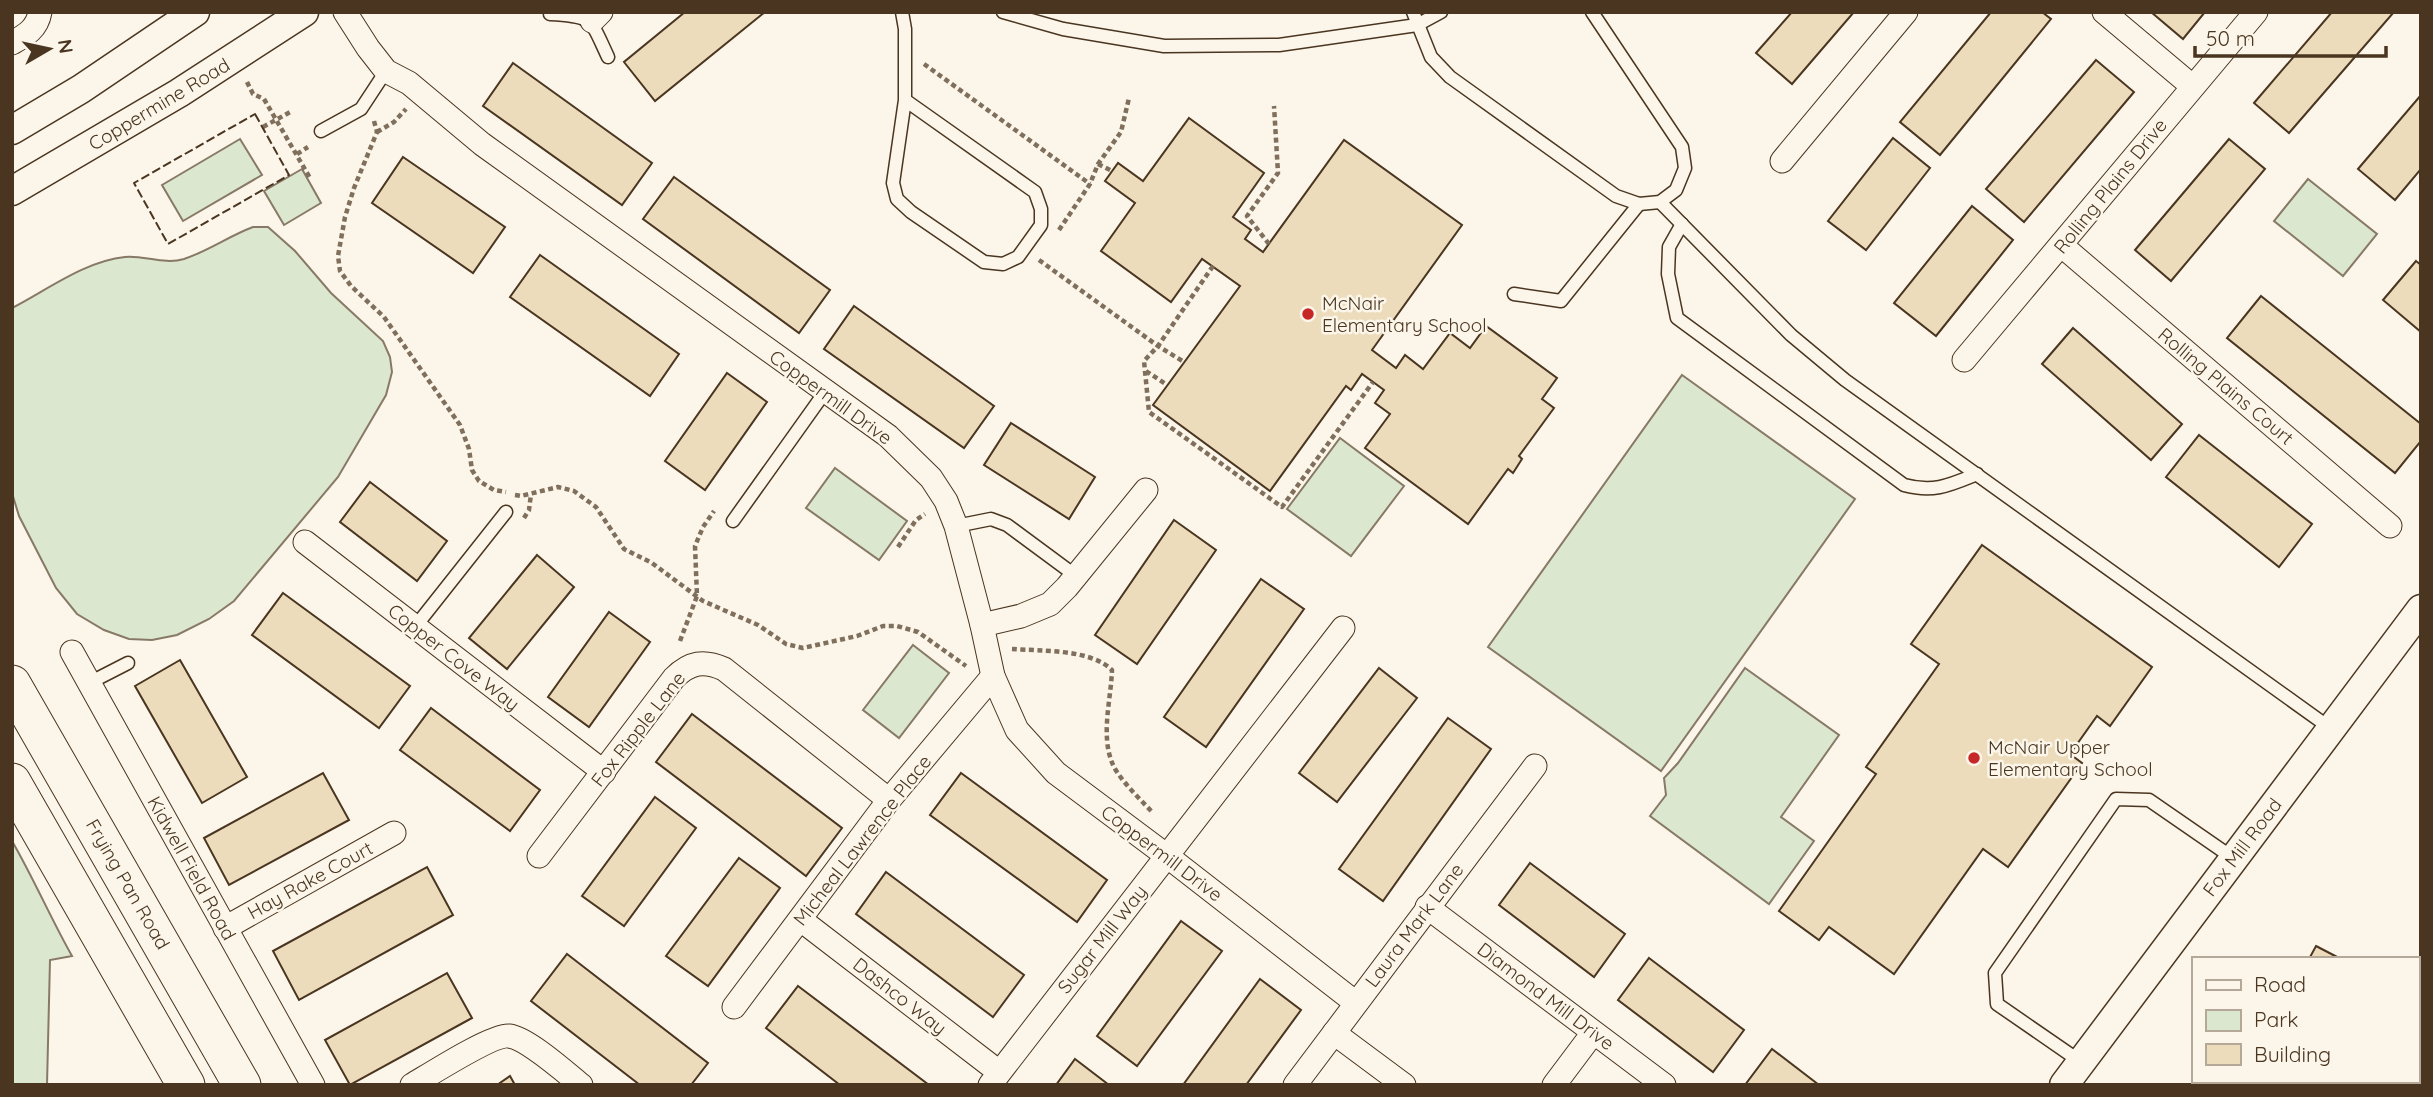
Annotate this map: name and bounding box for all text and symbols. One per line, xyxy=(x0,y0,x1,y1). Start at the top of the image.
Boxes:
north arrow xyxy=(14,14,84,84)
scale bar xyxy=(2195,14,2386,58)
text: 50 m xyxy=(2206,25,2255,51)
text: N xyxy=(53,38,79,55)
street label: Coppermine Road xyxy=(84,52,234,156)
street label: Rolling Plains Drive xyxy=(2048,114,2172,258)
place label: McNair Elementary School xyxy=(1322,291,1487,337)
marker: McNair Elementary School xyxy=(1300,306,1316,322)
street label: Rolling Plains Court xyxy=(2153,322,2299,450)
street label: Coppermill Drive xyxy=(765,344,897,450)
street label: Copper Cove Way xyxy=(383,598,525,716)
street label: Fox Ripple Lane xyxy=(586,667,690,791)
place label: McNair Upper Elementary School xyxy=(1988,735,2153,781)
street label: Micheal Lawrence Place xyxy=(788,750,936,930)
marker: McNair Upper Elementary School xyxy=(1966,750,1982,766)
street label: Kidwell Field Road xyxy=(142,792,242,944)
street label: Fox Mill Road xyxy=(2197,793,2287,901)
street label: Coppermill Drive xyxy=(1096,799,1228,907)
street label: Frying Pan Road xyxy=(81,814,175,954)
street label: Hay Rake Court xyxy=(243,836,377,924)
street label: Laura Mark Lane xyxy=(1360,858,1468,992)
street label: Sugar Mill Way xyxy=(1052,880,1152,998)
street label: Diamond Mill Drive xyxy=(1473,937,1619,1055)
street label: Dashco Way xyxy=(849,952,951,1040)
legend xyxy=(2192,957,2419,1083)
text: Road xyxy=(2254,971,2306,997)
text: Park xyxy=(2254,1006,2298,1032)
text: Building xyxy=(2254,1041,2331,1067)

